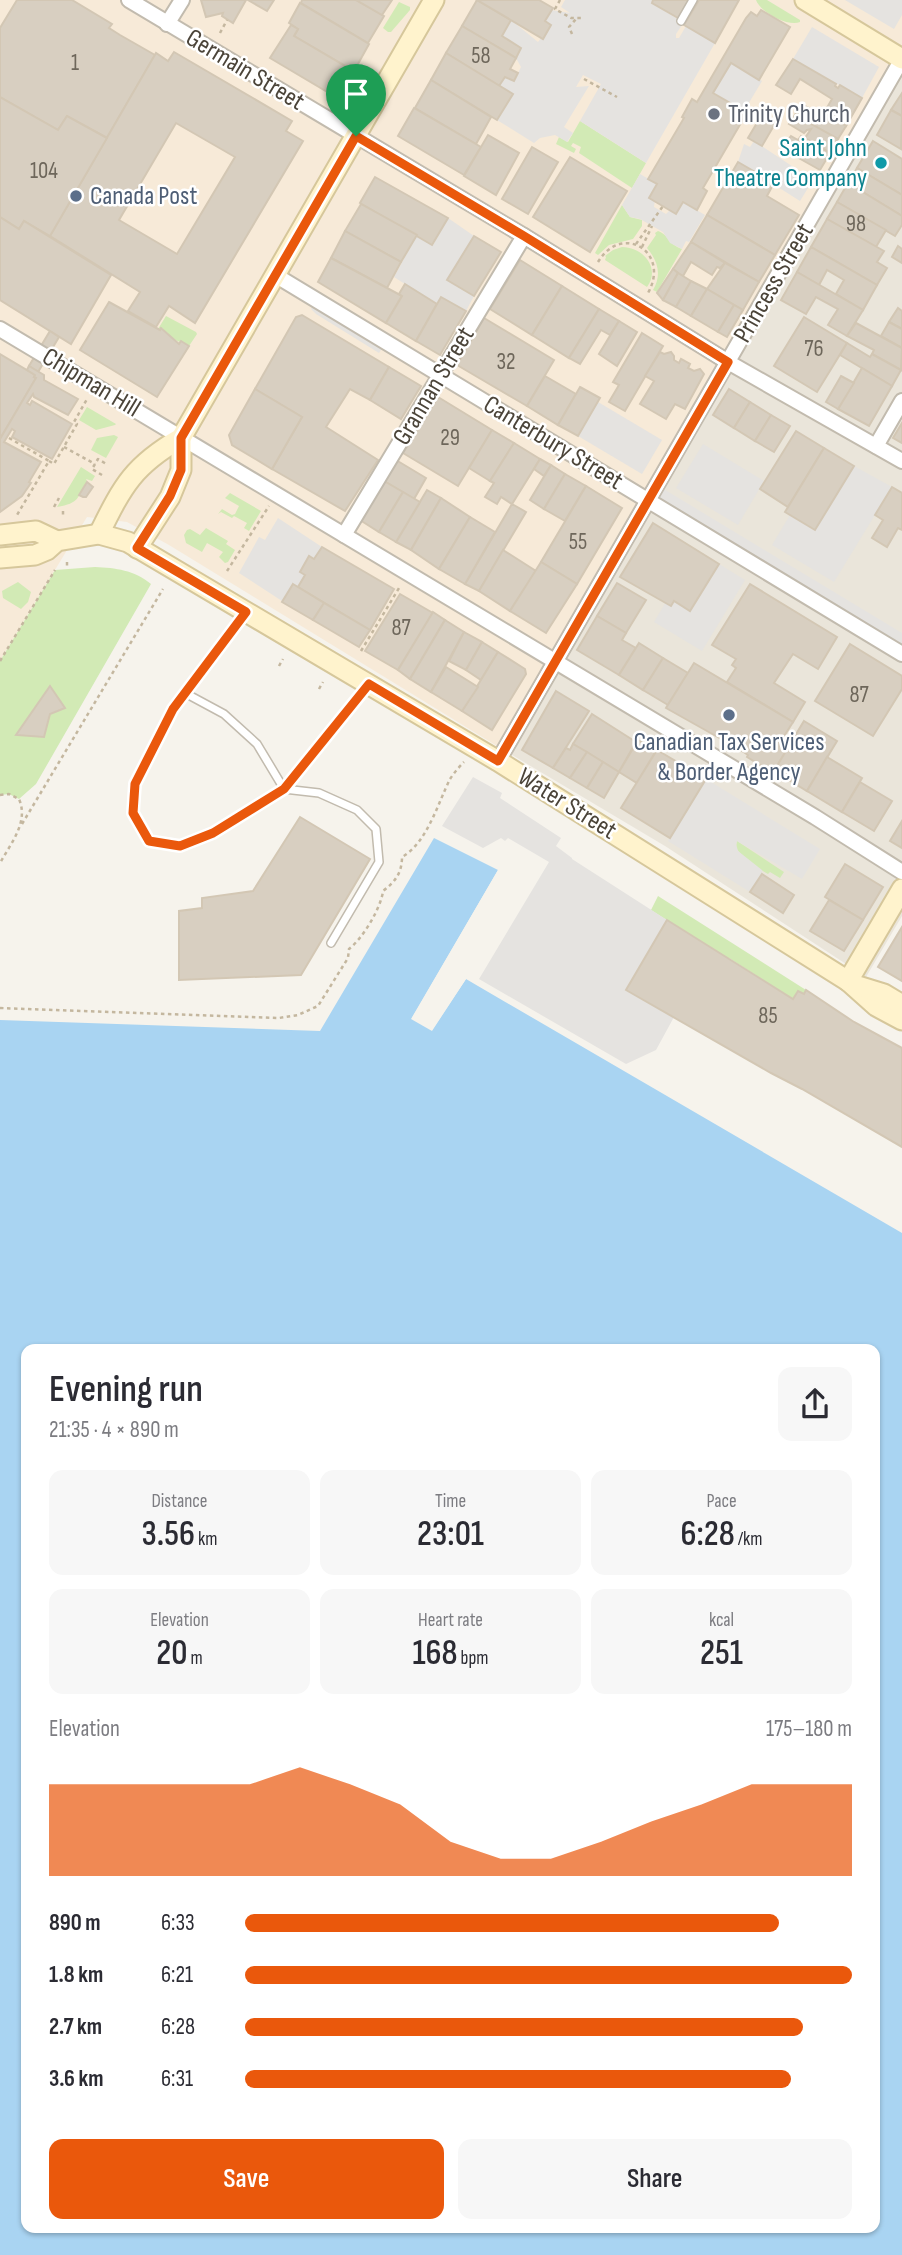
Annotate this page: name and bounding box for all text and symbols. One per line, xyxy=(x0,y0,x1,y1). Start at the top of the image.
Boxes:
street label: Germain Street xyxy=(180,23,310,117)
house number: 58 xyxy=(471,42,491,70)
house number: 1 xyxy=(71,49,79,77)
pin xyxy=(326,64,386,136)
icon: arrive xyxy=(337,75,375,113)
place label: Trinity Church xyxy=(728,99,850,130)
marker: Trinity Church xyxy=(706,106,722,122)
place label: Saint John Theatre Company xyxy=(714,133,867,194)
marker: Saint John Theatre Company xyxy=(873,155,889,171)
house number: 104 xyxy=(30,157,58,185)
place label: Canada Post xyxy=(90,181,197,212)
marker: Canada Post xyxy=(68,188,84,204)
house number: 98 xyxy=(846,210,866,238)
street label: Princess Street xyxy=(727,218,821,348)
street label: Grannan Street xyxy=(387,321,481,451)
house number: 76 xyxy=(804,335,824,363)
street label: Chipman Hill xyxy=(36,342,146,424)
house number: 32 xyxy=(496,348,516,376)
street label: Canterbury Street xyxy=(478,389,629,497)
house number: 29 xyxy=(440,424,460,452)
house number: 55 xyxy=(569,528,587,556)
house number: 87 xyxy=(391,614,411,642)
house number: 87 xyxy=(849,681,869,709)
marker: Canadian Tax Services & Border Agency xyxy=(721,707,737,723)
place label: Canadian Tax Services & Border Agency xyxy=(633,727,825,788)
street label: Water Street xyxy=(512,761,622,847)
house number: 85 xyxy=(758,1002,778,1030)
text: Evening run xyxy=(49,1367,203,1412)
button: share xyxy=(778,1367,852,1441)
text: 21:35 · 4 × 890 m xyxy=(49,1416,179,1444)
text: Distance xyxy=(151,1490,208,1513)
text: Time xyxy=(435,1490,466,1513)
text: Pace xyxy=(706,1490,737,1513)
text: 3.56 xyxy=(142,1513,195,1556)
text: 23:01 xyxy=(417,1513,484,1556)
text: 6:28 xyxy=(680,1513,735,1556)
text: km xyxy=(195,1528,217,1551)
text: /km xyxy=(735,1528,763,1551)
text: Elevation xyxy=(150,1609,209,1632)
text: Heart rate xyxy=(418,1609,483,1632)
text: kcal xyxy=(709,1609,734,1632)
text: 20 xyxy=(156,1632,187,1675)
text: 168 xyxy=(412,1632,458,1675)
text: 251 xyxy=(700,1632,743,1675)
text: m xyxy=(187,1647,203,1670)
text: bpm xyxy=(458,1647,489,1670)
text: Elevation xyxy=(49,1715,120,1743)
text: 175–180 m xyxy=(766,1715,852,1743)
text: 890 m xyxy=(49,1909,101,1937)
text: 6:33 xyxy=(161,1909,195,1937)
text: 1.8 km xyxy=(49,1961,103,1989)
text: 6:21 xyxy=(161,1961,193,1989)
text: 2.7 km xyxy=(49,2013,102,2041)
text: 6:28 xyxy=(161,2013,195,2041)
text: 3.6 km xyxy=(49,2065,103,2093)
text: 6:31 xyxy=(161,2065,193,2093)
button: Save xyxy=(49,2139,444,2219)
button: Share xyxy=(458,2139,852,2219)

